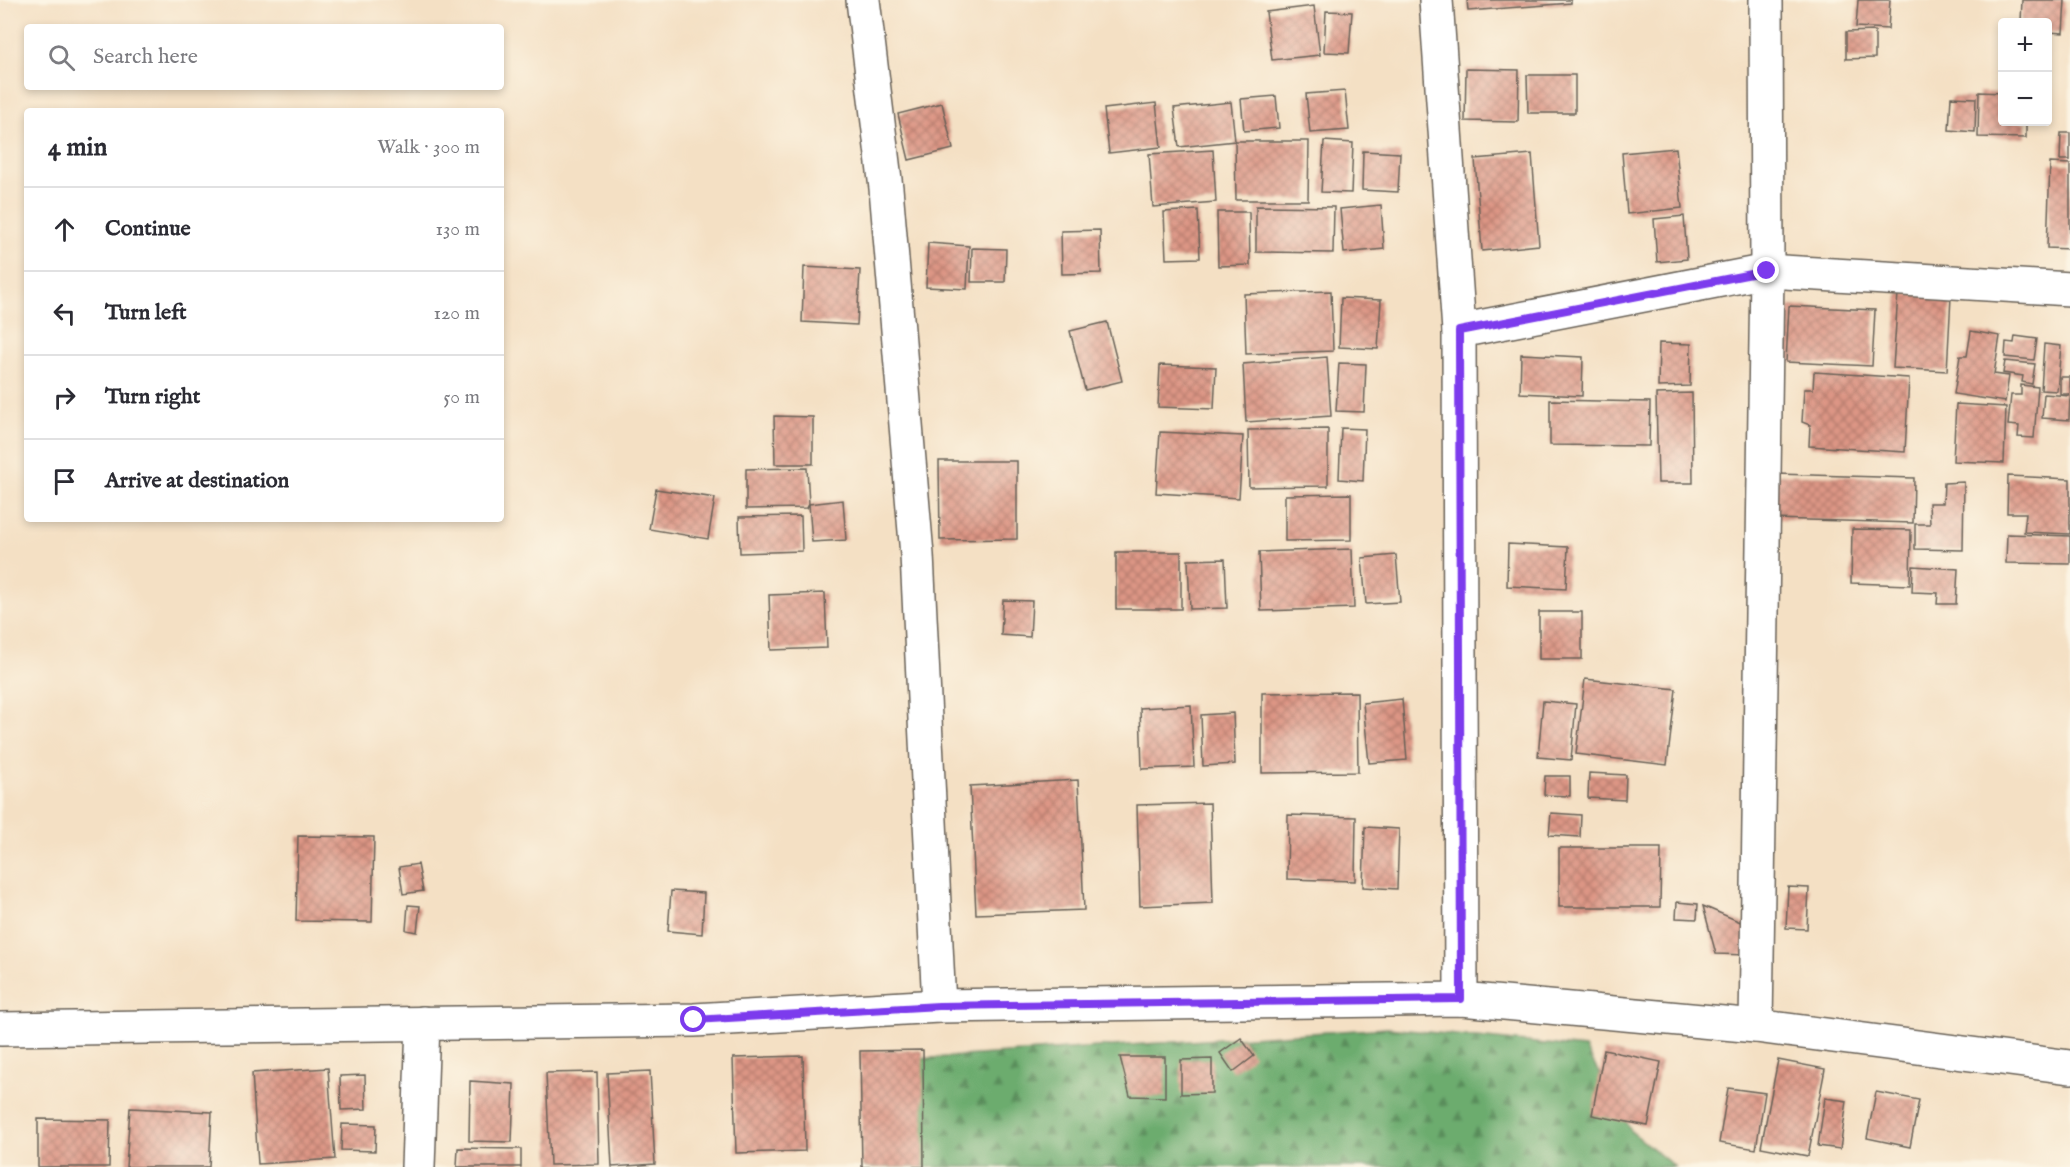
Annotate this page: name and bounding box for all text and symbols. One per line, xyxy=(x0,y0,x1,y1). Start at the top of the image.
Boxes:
map controls xyxy=(1998,18,2052,126)
button: + xyxy=(1998,18,2052,72)
search box xyxy=(24,24,504,90)
icon: search xyxy=(45,41,78,74)
text: Search here xyxy=(93,43,198,71)
button: − xyxy=(1998,72,2052,126)
text: 4 min xyxy=(48,131,107,164)
text: Walk · 300 m xyxy=(377,135,480,160)
icon: ahead xyxy=(48,213,81,246)
text: Continue xyxy=(105,215,191,243)
text: 130 m xyxy=(435,217,480,242)
route end xyxy=(1753,257,1779,283)
icon: left xyxy=(48,297,81,330)
text: Turn left xyxy=(105,299,187,327)
text: 120 m xyxy=(434,301,480,326)
icon: right xyxy=(48,381,81,414)
text: Turn right xyxy=(105,383,200,411)
text: 50 m xyxy=(443,385,480,410)
icon: arrive xyxy=(48,465,81,498)
text: Arrive at destination xyxy=(105,467,289,495)
route start xyxy=(680,1006,706,1032)

